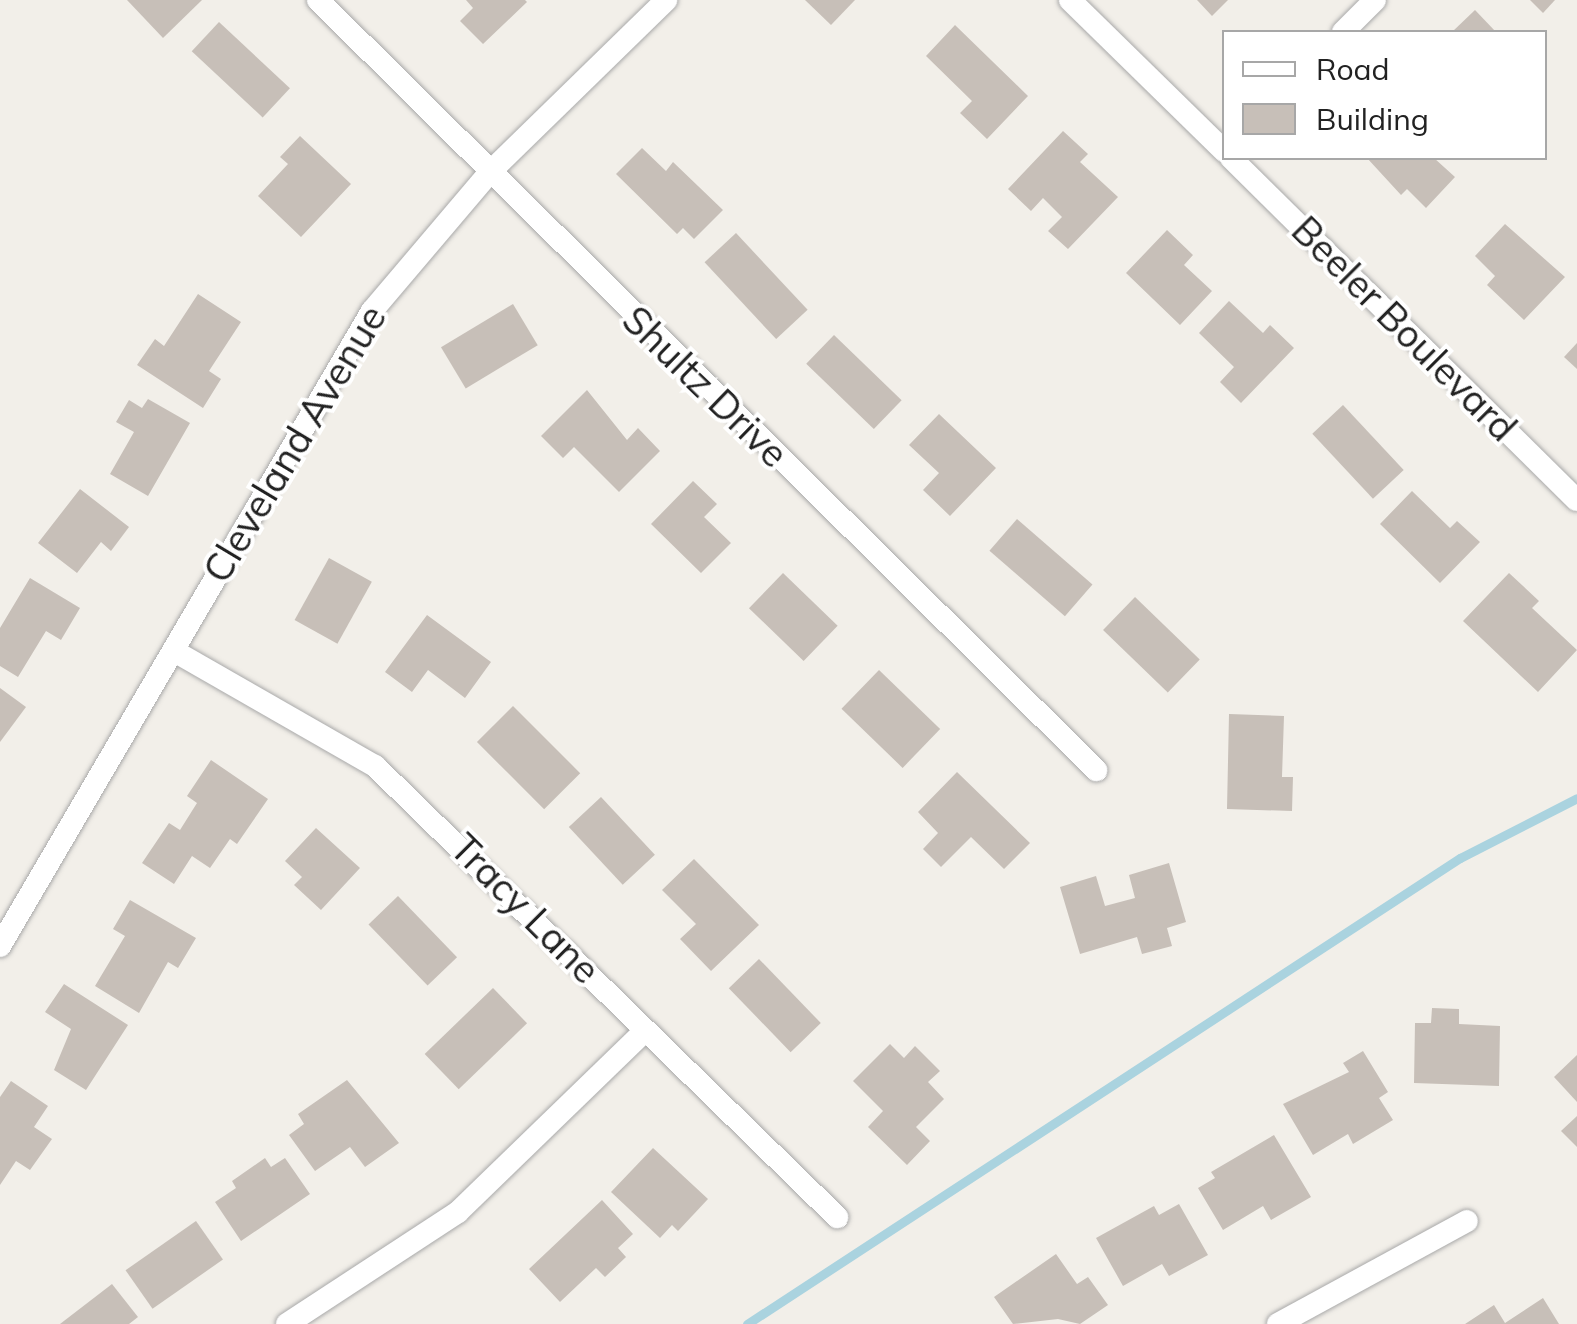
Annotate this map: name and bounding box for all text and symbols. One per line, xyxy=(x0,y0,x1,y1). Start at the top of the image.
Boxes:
legend xyxy=(1222,30,1547,160)
text: Road xyxy=(1316,50,1390,88)
text: Building xyxy=(1316,100,1429,138)
street label: Beeler Boulevard xyxy=(1282,207,1526,451)
street label: Cleveland Avenue xyxy=(194,297,396,591)
street label: Shultz Drive xyxy=(613,297,797,477)
street label: Tracy Lane xyxy=(441,825,609,993)

